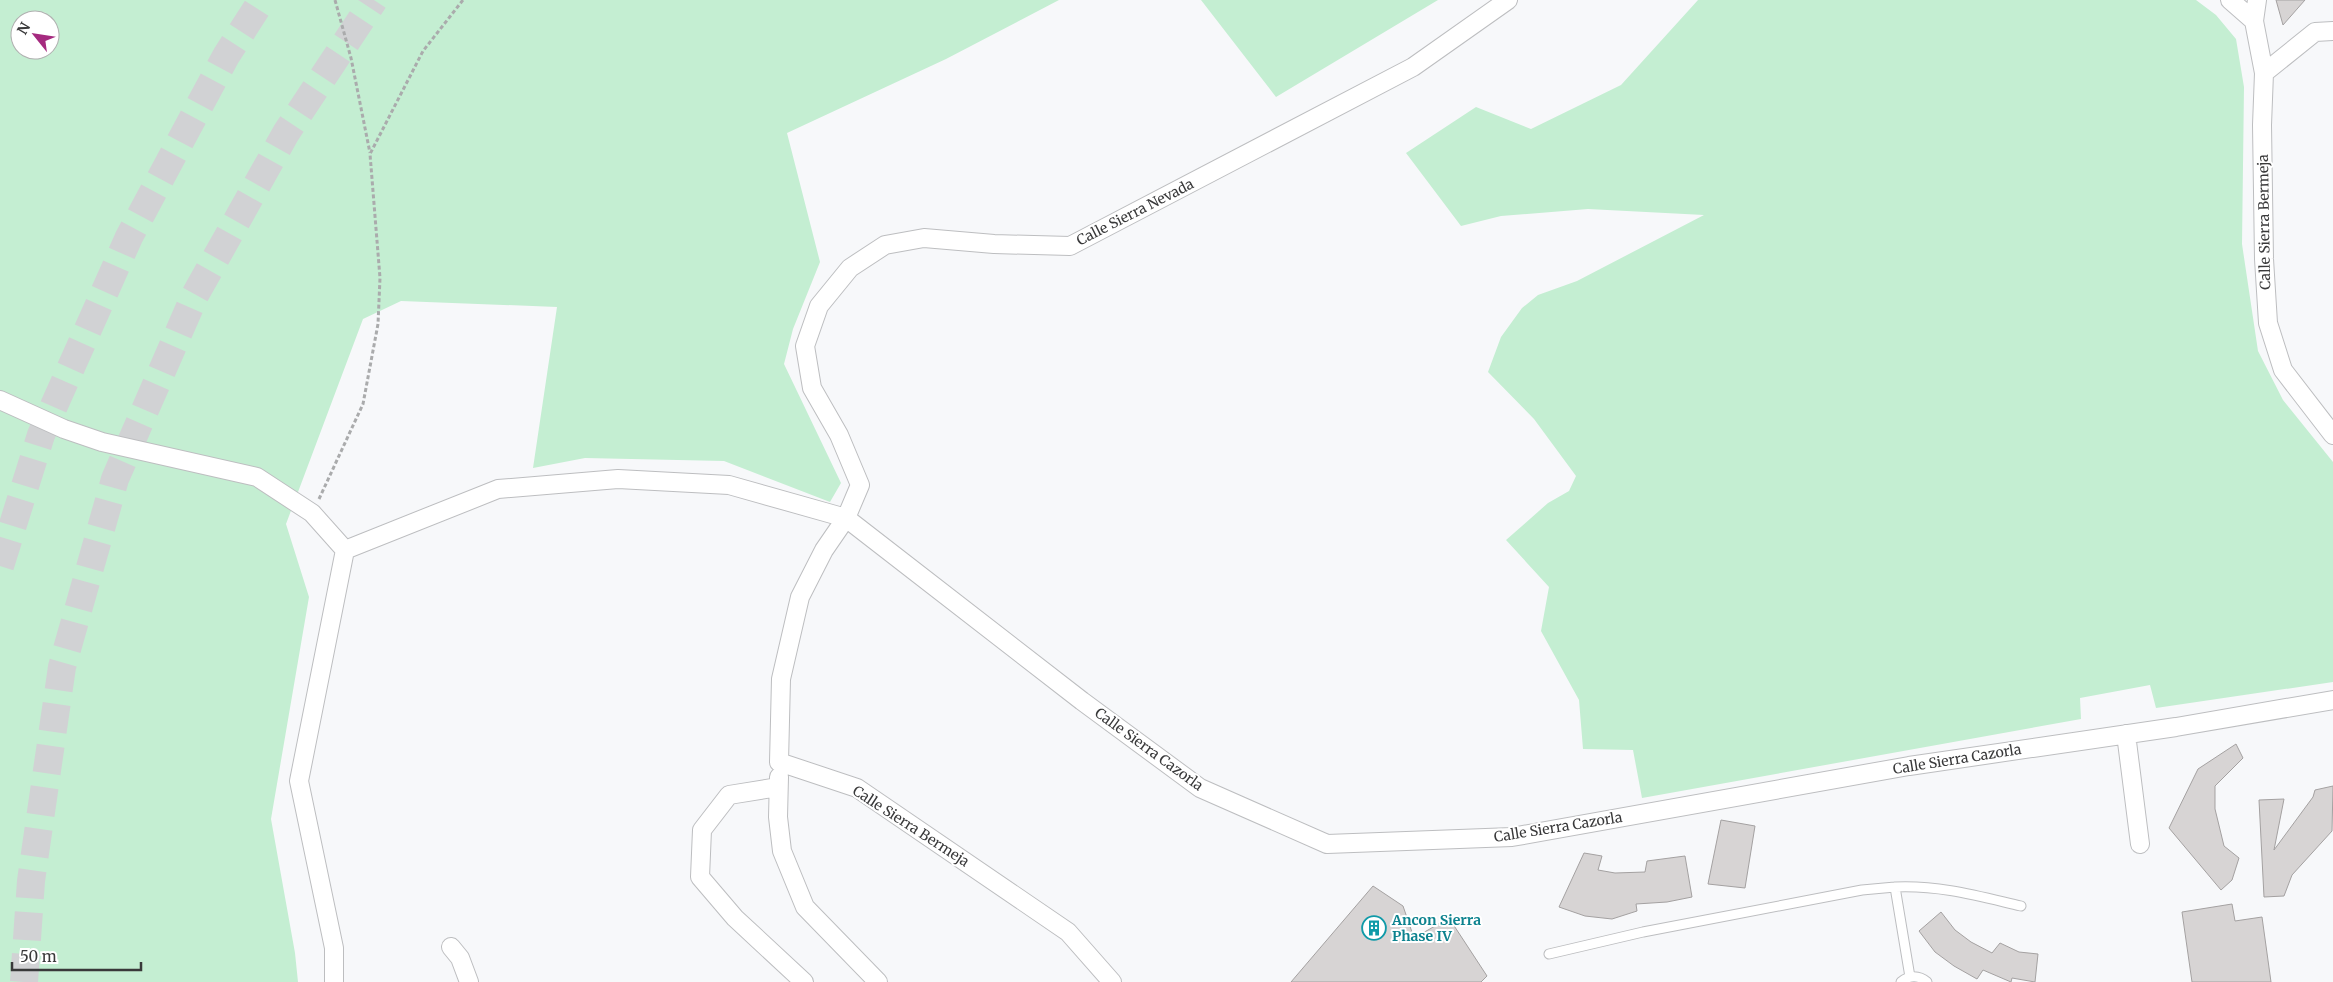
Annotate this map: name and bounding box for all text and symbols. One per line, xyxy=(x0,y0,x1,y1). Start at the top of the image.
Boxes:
north arrow xyxy=(10,10,60,60)
text: N xyxy=(13,19,34,38)
street label: Calle Sierra Bermeja xyxy=(2254,154,2274,290)
street label: Calle Sierra Nevada xyxy=(1073,174,1197,249)
street label: Calle Sierra Cazorla xyxy=(1091,704,1207,795)
street label: Calle Sierra Cazorla xyxy=(1892,740,2023,778)
street label: Calle Sierra Bermeja xyxy=(849,782,973,871)
street label: Calle Sierra Cazorla xyxy=(1493,808,1624,846)
place label: Ancon Sierra Phase IV xyxy=(1391,911,1481,945)
building icon: Ancon Sierra Phase IV xyxy=(1361,915,1387,941)
scale bar xyxy=(12,940,141,972)
text: 50 m xyxy=(20,947,57,966)

